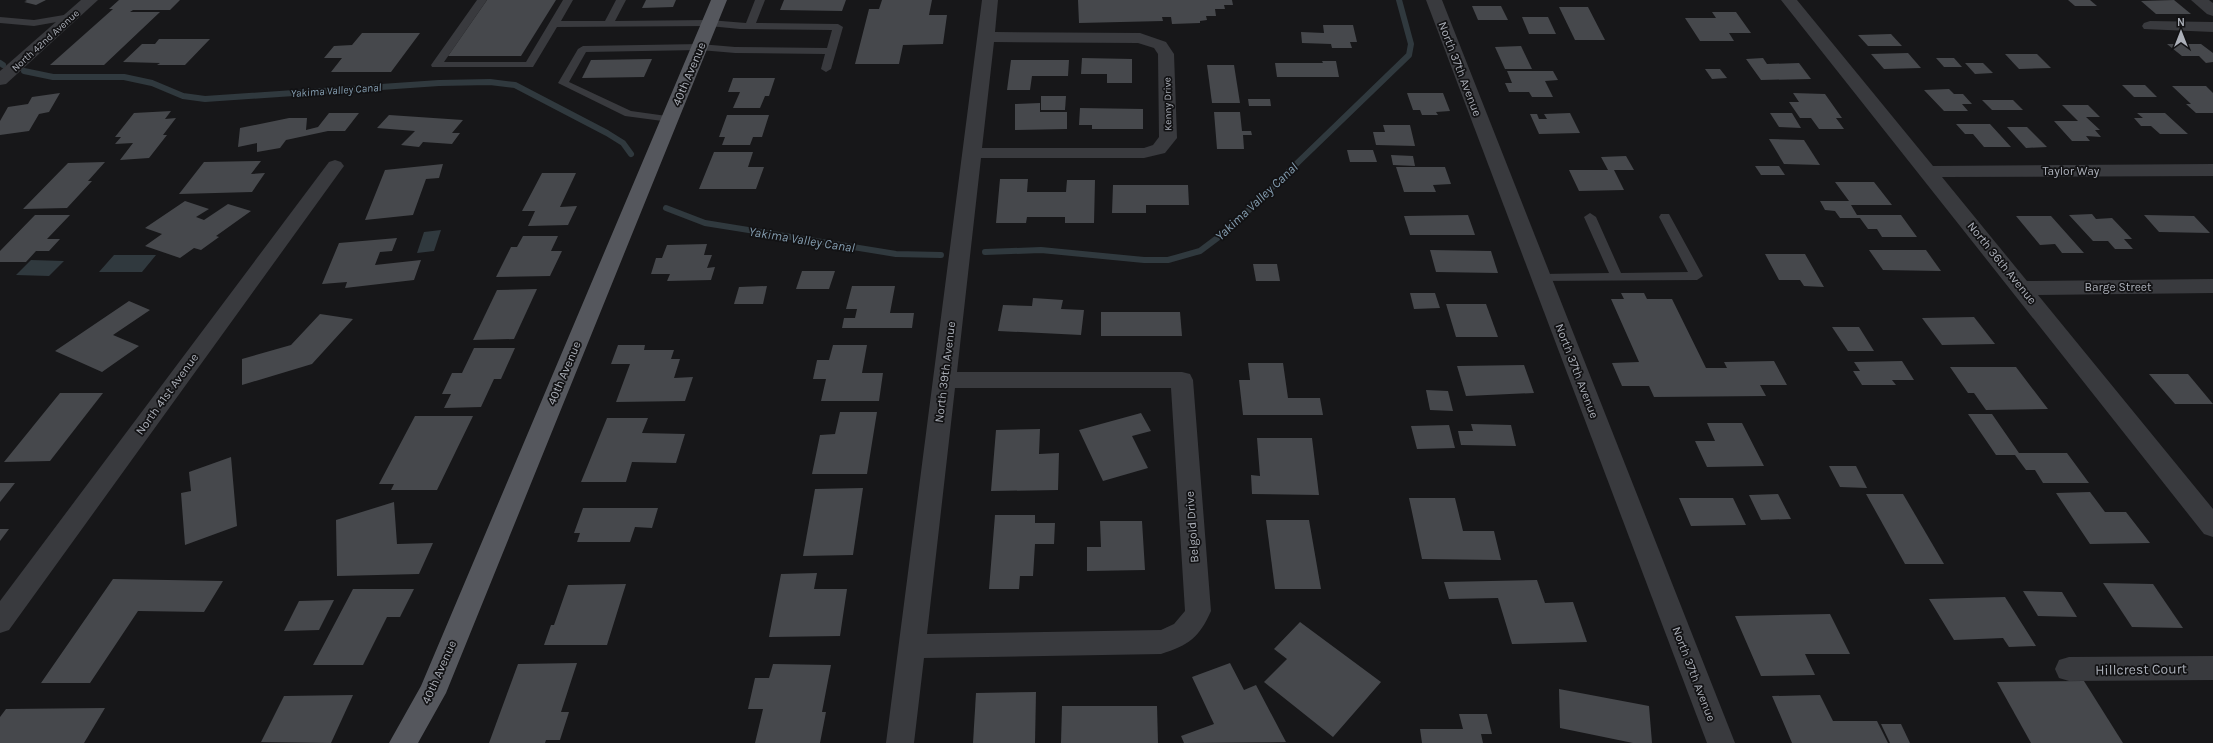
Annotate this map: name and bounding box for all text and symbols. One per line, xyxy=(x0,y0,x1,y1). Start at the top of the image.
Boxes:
street label: North 42nd Avenue xyxy=(9,7,82,74)
north arrow xyxy=(2161,12,2201,52)
text: N xyxy=(2177,16,2185,29)
street label: North 37th Avenue xyxy=(1435,20,1485,118)
street label: 40th Avenue xyxy=(669,40,709,108)
street label: Kenny Drive xyxy=(1162,77,1174,131)
water label: Yakima Valley Canal xyxy=(290,81,382,100)
water label: Yakima Valley Canal xyxy=(1212,159,1301,243)
street label: Taylor Way xyxy=(2043,164,2100,178)
street label: North 36th Avenue xyxy=(1965,219,2039,307)
water label: Yakima Valley Canal xyxy=(748,224,856,255)
street label: Barge Street xyxy=(2085,280,2152,294)
street label: North 39th Avenue xyxy=(932,321,958,423)
street label: North 37th Avenue xyxy=(1552,322,1602,420)
street label: 40th Avenue xyxy=(544,339,584,407)
street label: North 41st Avenue xyxy=(133,350,201,438)
street label: Belgold Drive xyxy=(1183,491,1201,563)
street label: North 37th Avenue xyxy=(1669,625,1719,723)
street label: 40th Avenue xyxy=(419,638,459,706)
street label: Hillcrest Court xyxy=(2095,660,2187,679)

